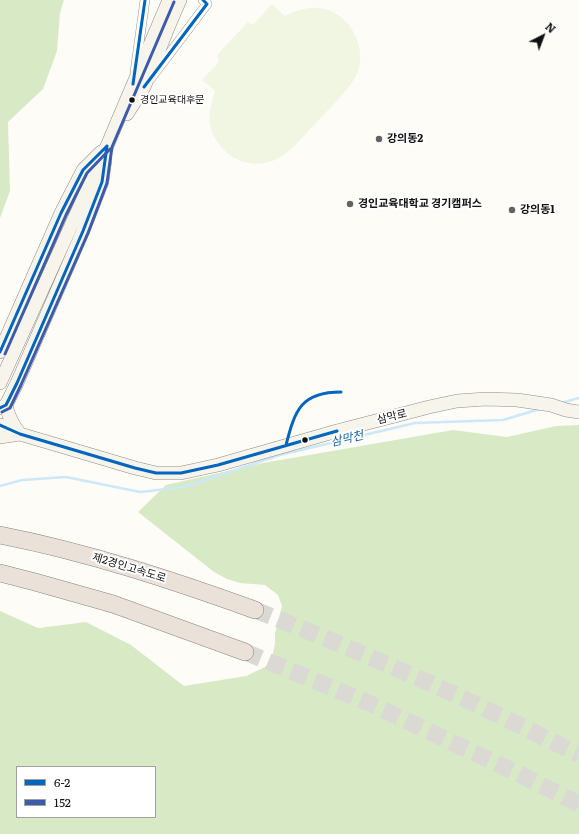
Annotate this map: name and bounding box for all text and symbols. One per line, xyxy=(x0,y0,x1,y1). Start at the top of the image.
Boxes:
north arrow xyxy=(523,16,563,56)
text: N xyxy=(542,18,560,36)
place label: 경인교육대후문 xyxy=(140,94,204,106)
marker: 경인교육대후문 xyxy=(127,95,137,105)
place label: 강의동2 xyxy=(387,132,423,146)
marker: 강의동2 xyxy=(374,134,384,144)
place label: 경인교육대학교 경기캠퍼스 xyxy=(358,197,482,211)
marker: 경인교육대학교 경기캠퍼스 xyxy=(345,199,355,209)
place label: 강의동1 xyxy=(520,203,555,217)
marker: 강의동1 xyxy=(507,205,517,215)
street label: 삼막로 xyxy=(376,407,408,427)
water label: 삼막천 xyxy=(329,428,365,450)
unlabelled marker xyxy=(300,435,310,445)
street label: 제2경인고속도로 xyxy=(91,551,167,585)
legend xyxy=(16,766,156,818)
text: 6-2 xyxy=(54,773,70,791)
text: 152 xyxy=(54,793,71,811)

